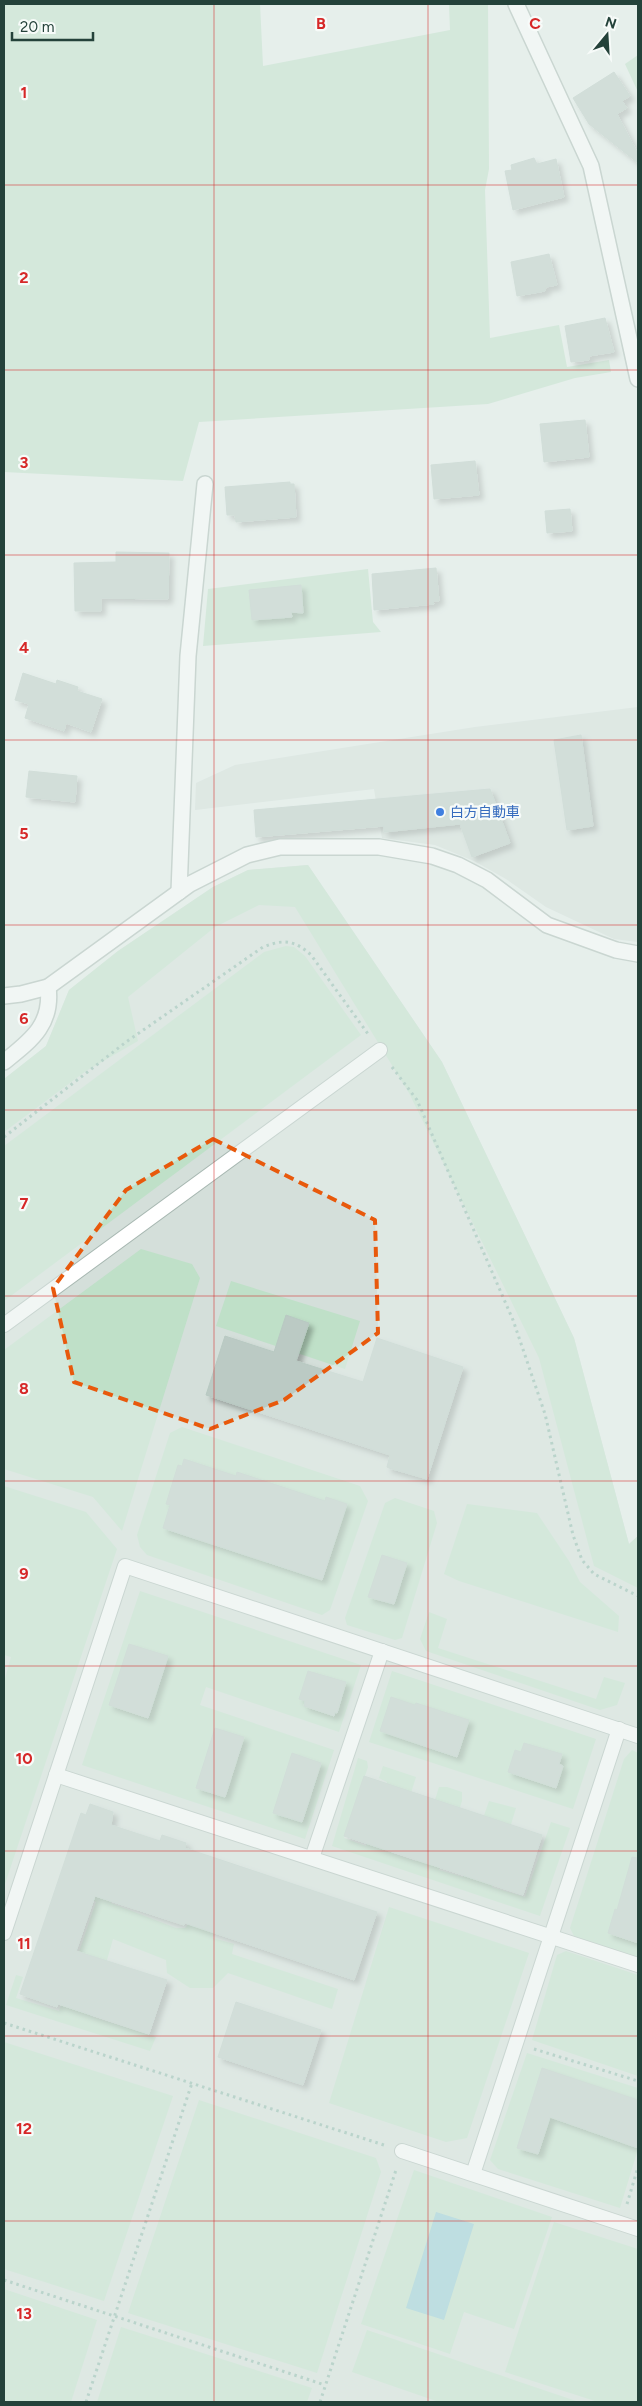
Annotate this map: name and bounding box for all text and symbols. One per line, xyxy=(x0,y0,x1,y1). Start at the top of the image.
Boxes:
scale bar xyxy=(12,10,94,42)
north arrow xyxy=(582,10,632,60)
text: N xyxy=(603,13,619,33)
text: B xyxy=(316,14,326,33)
text: C xyxy=(529,14,541,33)
text: 20 m xyxy=(20,18,54,36)
text: 1 xyxy=(21,83,27,102)
text: 2 xyxy=(19,268,29,287)
text: 3 xyxy=(20,453,29,472)
text: 4 xyxy=(19,638,29,657)
place label: 白方自動車 xyxy=(450,804,520,821)
marker: 白方自動車 xyxy=(434,806,446,818)
text: 5 xyxy=(19,824,29,843)
text: 6 xyxy=(19,1009,29,1028)
text: 7 xyxy=(20,1194,29,1213)
text: 8 xyxy=(19,1379,29,1398)
text: 9 xyxy=(19,1564,29,1583)
text: 10 xyxy=(15,1749,33,1768)
text: 11 xyxy=(17,1934,31,1953)
text: 12 xyxy=(16,2119,32,2138)
text: 13 xyxy=(16,2304,32,2323)

